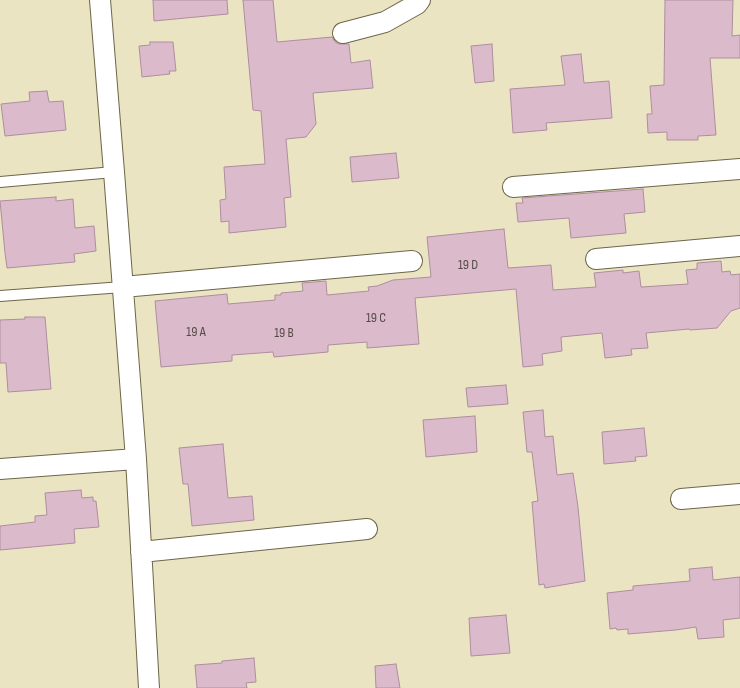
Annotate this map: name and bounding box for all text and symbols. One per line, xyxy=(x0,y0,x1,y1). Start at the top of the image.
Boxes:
house number: 19 D xyxy=(458,257,478,273)
house number: 19 C xyxy=(366,310,386,326)
house number: 19 A xyxy=(186,324,206,340)
house number: 19 B xyxy=(274,325,294,341)

